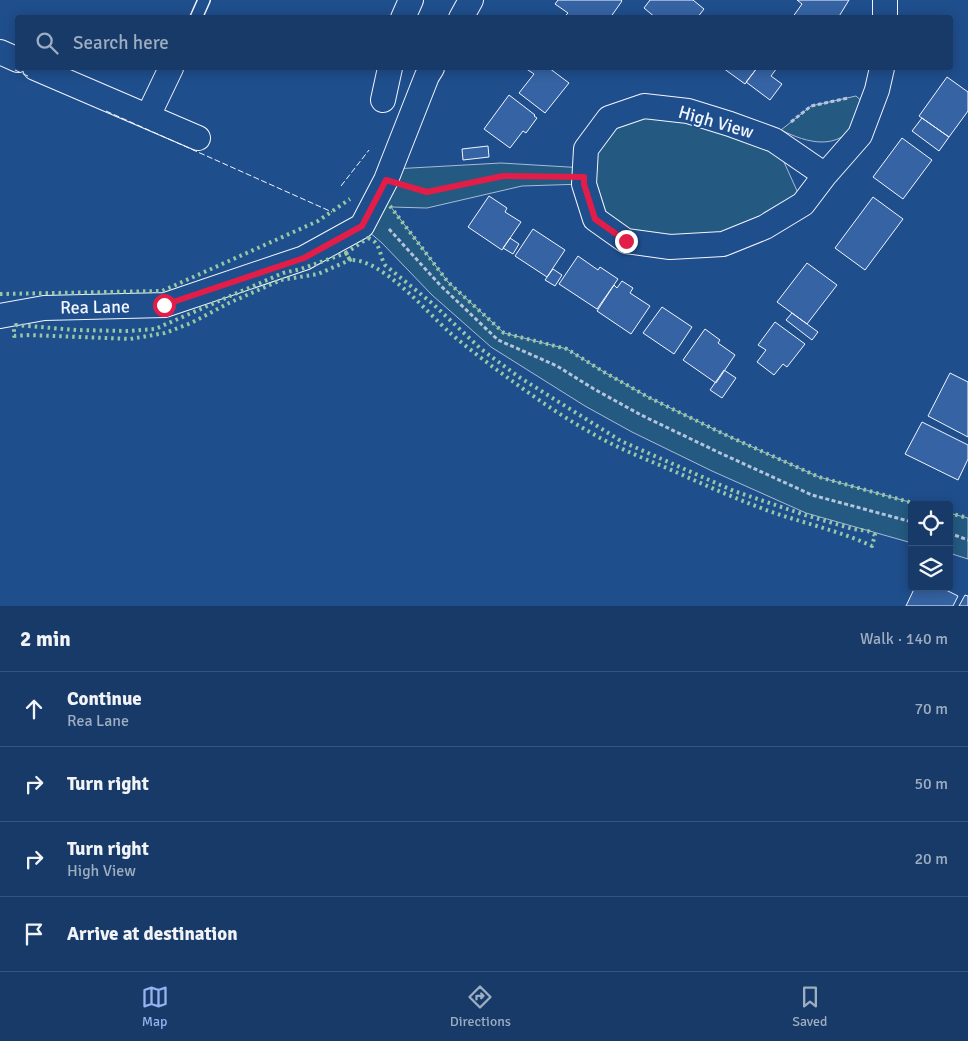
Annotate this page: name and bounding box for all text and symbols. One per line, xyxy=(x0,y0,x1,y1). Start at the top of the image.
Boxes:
search box xyxy=(15,15,953,70)
icon: search xyxy=(33,29,61,57)
text: Search here xyxy=(73,31,169,55)
street label: High View xyxy=(676,101,756,143)
route end xyxy=(615,230,638,253)
route start xyxy=(153,294,176,317)
street label: Rea Lane xyxy=(60,295,130,319)
map controls xyxy=(908,501,953,591)
button: locate xyxy=(908,501,953,546)
button: layers xyxy=(908,546,953,591)
text: 2 min xyxy=(20,626,71,652)
text: Walk · 140 m xyxy=(860,629,948,649)
text: Continue xyxy=(67,687,142,711)
icon: ahead xyxy=(20,695,48,723)
text: 70 m xyxy=(914,699,948,719)
text: Rea Lane xyxy=(67,711,129,731)
icon: right xyxy=(20,770,48,798)
text: Turn right xyxy=(67,772,149,796)
text: 50 m xyxy=(914,774,948,794)
text: Turn right xyxy=(67,837,149,861)
icon: right xyxy=(20,845,48,873)
text: 20 m xyxy=(914,849,948,869)
text: High View xyxy=(67,861,136,881)
icon: arrive xyxy=(20,920,48,948)
text: Arrive at destination xyxy=(67,922,238,946)
tab: Map xyxy=(141,983,169,1030)
tab: Directions xyxy=(450,983,511,1030)
tab: Saved xyxy=(792,983,827,1030)

